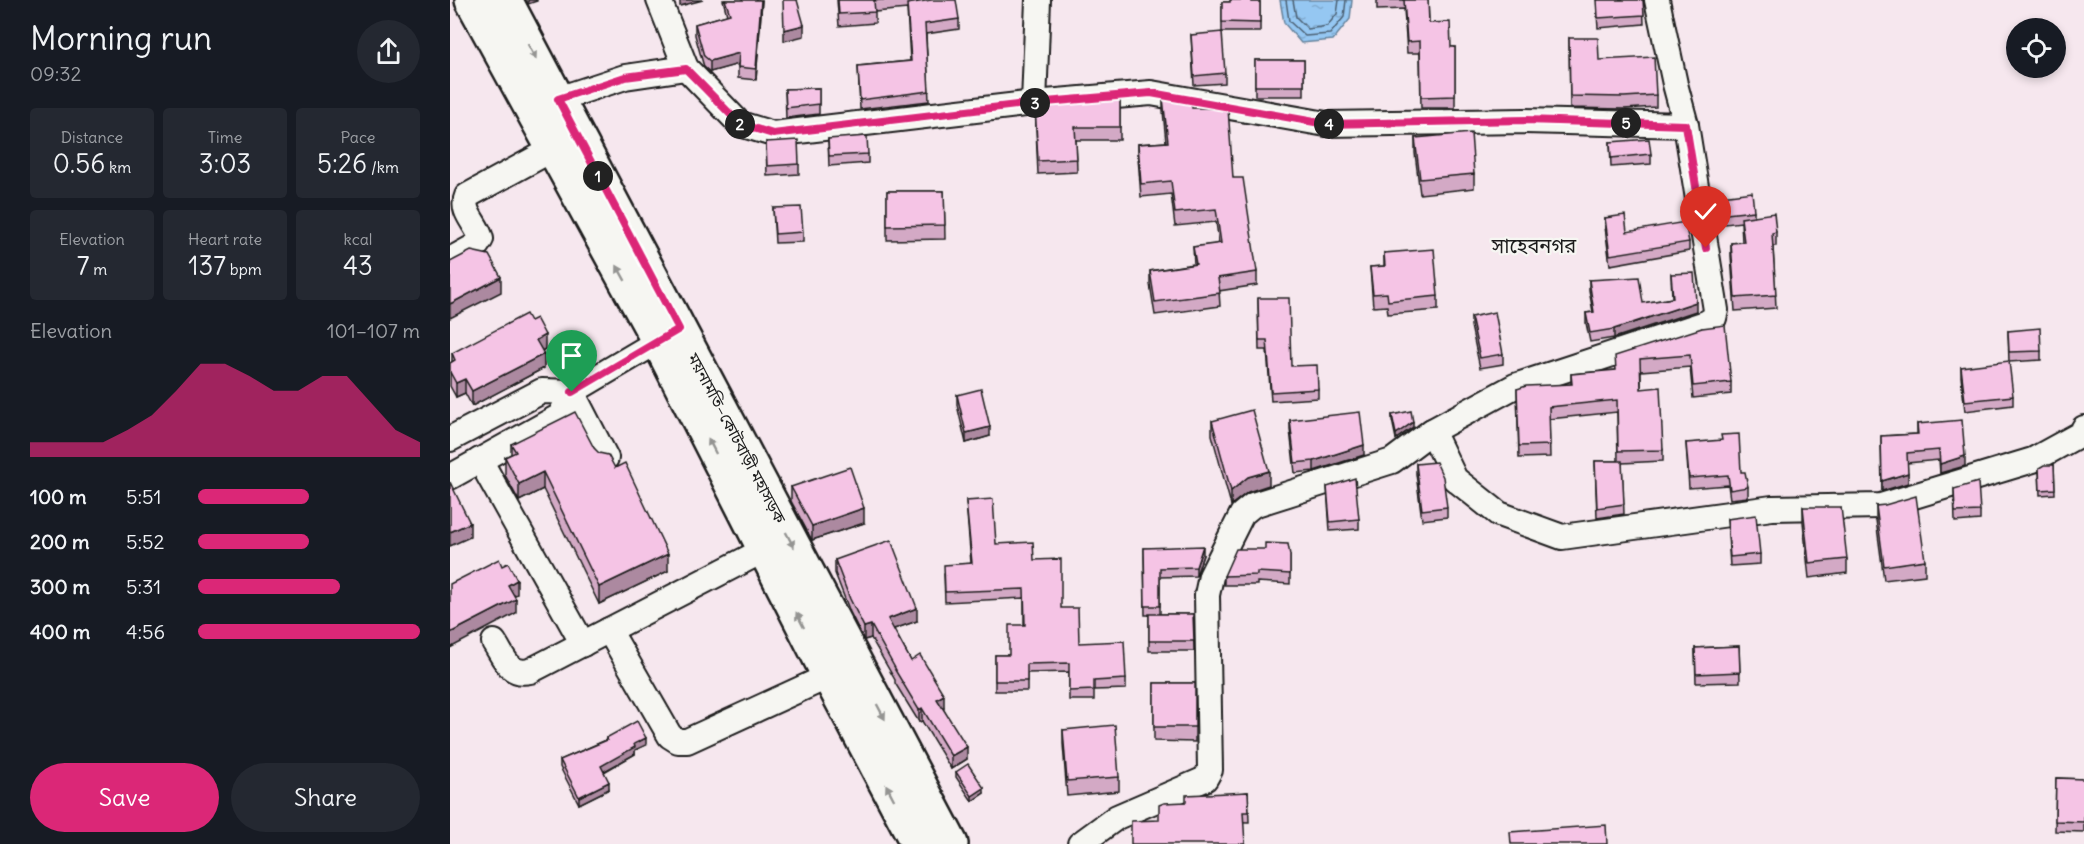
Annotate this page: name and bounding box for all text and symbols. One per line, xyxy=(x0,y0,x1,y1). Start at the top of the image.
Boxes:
text: Morning run xyxy=(30,17,212,59)
map controls xyxy=(2006,18,2066,78)
button: locate xyxy=(2006,18,2066,78)
button: share xyxy=(357,20,420,83)
one-way arrow xyxy=(527,43,537,60)
text: 09:32 xyxy=(30,61,82,86)
pin: 3 xyxy=(1020,88,1050,118)
text: 3 xyxy=(1030,93,1040,113)
pin: 5 xyxy=(1611,108,1641,138)
pin: 2 xyxy=(725,109,755,139)
pin: 4 xyxy=(1314,109,1344,139)
text: 5 xyxy=(1621,113,1631,133)
text: 2 xyxy=(736,114,744,134)
text: 4 xyxy=(1324,114,1334,134)
text: Distance xyxy=(61,127,123,147)
text: Time xyxy=(208,127,242,147)
text: Pace xyxy=(341,127,375,147)
text: 0.56 xyxy=(53,147,105,180)
text: 3:03 xyxy=(199,147,251,180)
text: 5:26 xyxy=(317,147,367,180)
text: km xyxy=(105,157,131,177)
text: /km xyxy=(367,157,399,177)
pin: 1 xyxy=(583,161,613,191)
text: 1 xyxy=(595,166,601,186)
pin xyxy=(1680,186,1731,248)
icon: check xyxy=(1689,195,1722,228)
text: Elevation xyxy=(59,229,125,249)
text: Heart rate xyxy=(188,229,262,249)
text: kcal xyxy=(344,229,372,249)
district label: সাহেবনগর xyxy=(1491,233,1577,258)
text: 7 xyxy=(77,249,89,282)
text: 137 xyxy=(188,249,226,282)
text: 43 xyxy=(343,249,373,282)
text: m xyxy=(89,259,107,279)
text: bpm xyxy=(226,259,262,279)
one-way arrow xyxy=(616,264,626,281)
text: Elevation xyxy=(30,318,112,343)
text: 101–107 m xyxy=(327,318,420,343)
pin xyxy=(546,330,597,392)
icon: arrive xyxy=(555,339,588,372)
street label: ময়নামতি–কোটবাড়ী মহাসড়ক xyxy=(683,349,791,528)
one-way arrow xyxy=(707,437,716,454)
text: 100 m xyxy=(30,484,87,509)
text: 5:51 xyxy=(126,484,161,509)
text: 200 m xyxy=(30,529,90,554)
text: 5:52 xyxy=(126,529,164,554)
one-way arrow xyxy=(785,532,795,549)
text: 300 m xyxy=(30,574,90,599)
text: 5:31 xyxy=(126,574,161,599)
one-way arrow xyxy=(795,611,805,628)
text: 400 m xyxy=(30,619,90,644)
text: 4:56 xyxy=(126,619,165,644)
one-way arrow xyxy=(876,704,886,721)
button: Save xyxy=(30,763,219,832)
button: Share xyxy=(231,763,420,832)
one-way arrow xyxy=(885,784,895,801)

